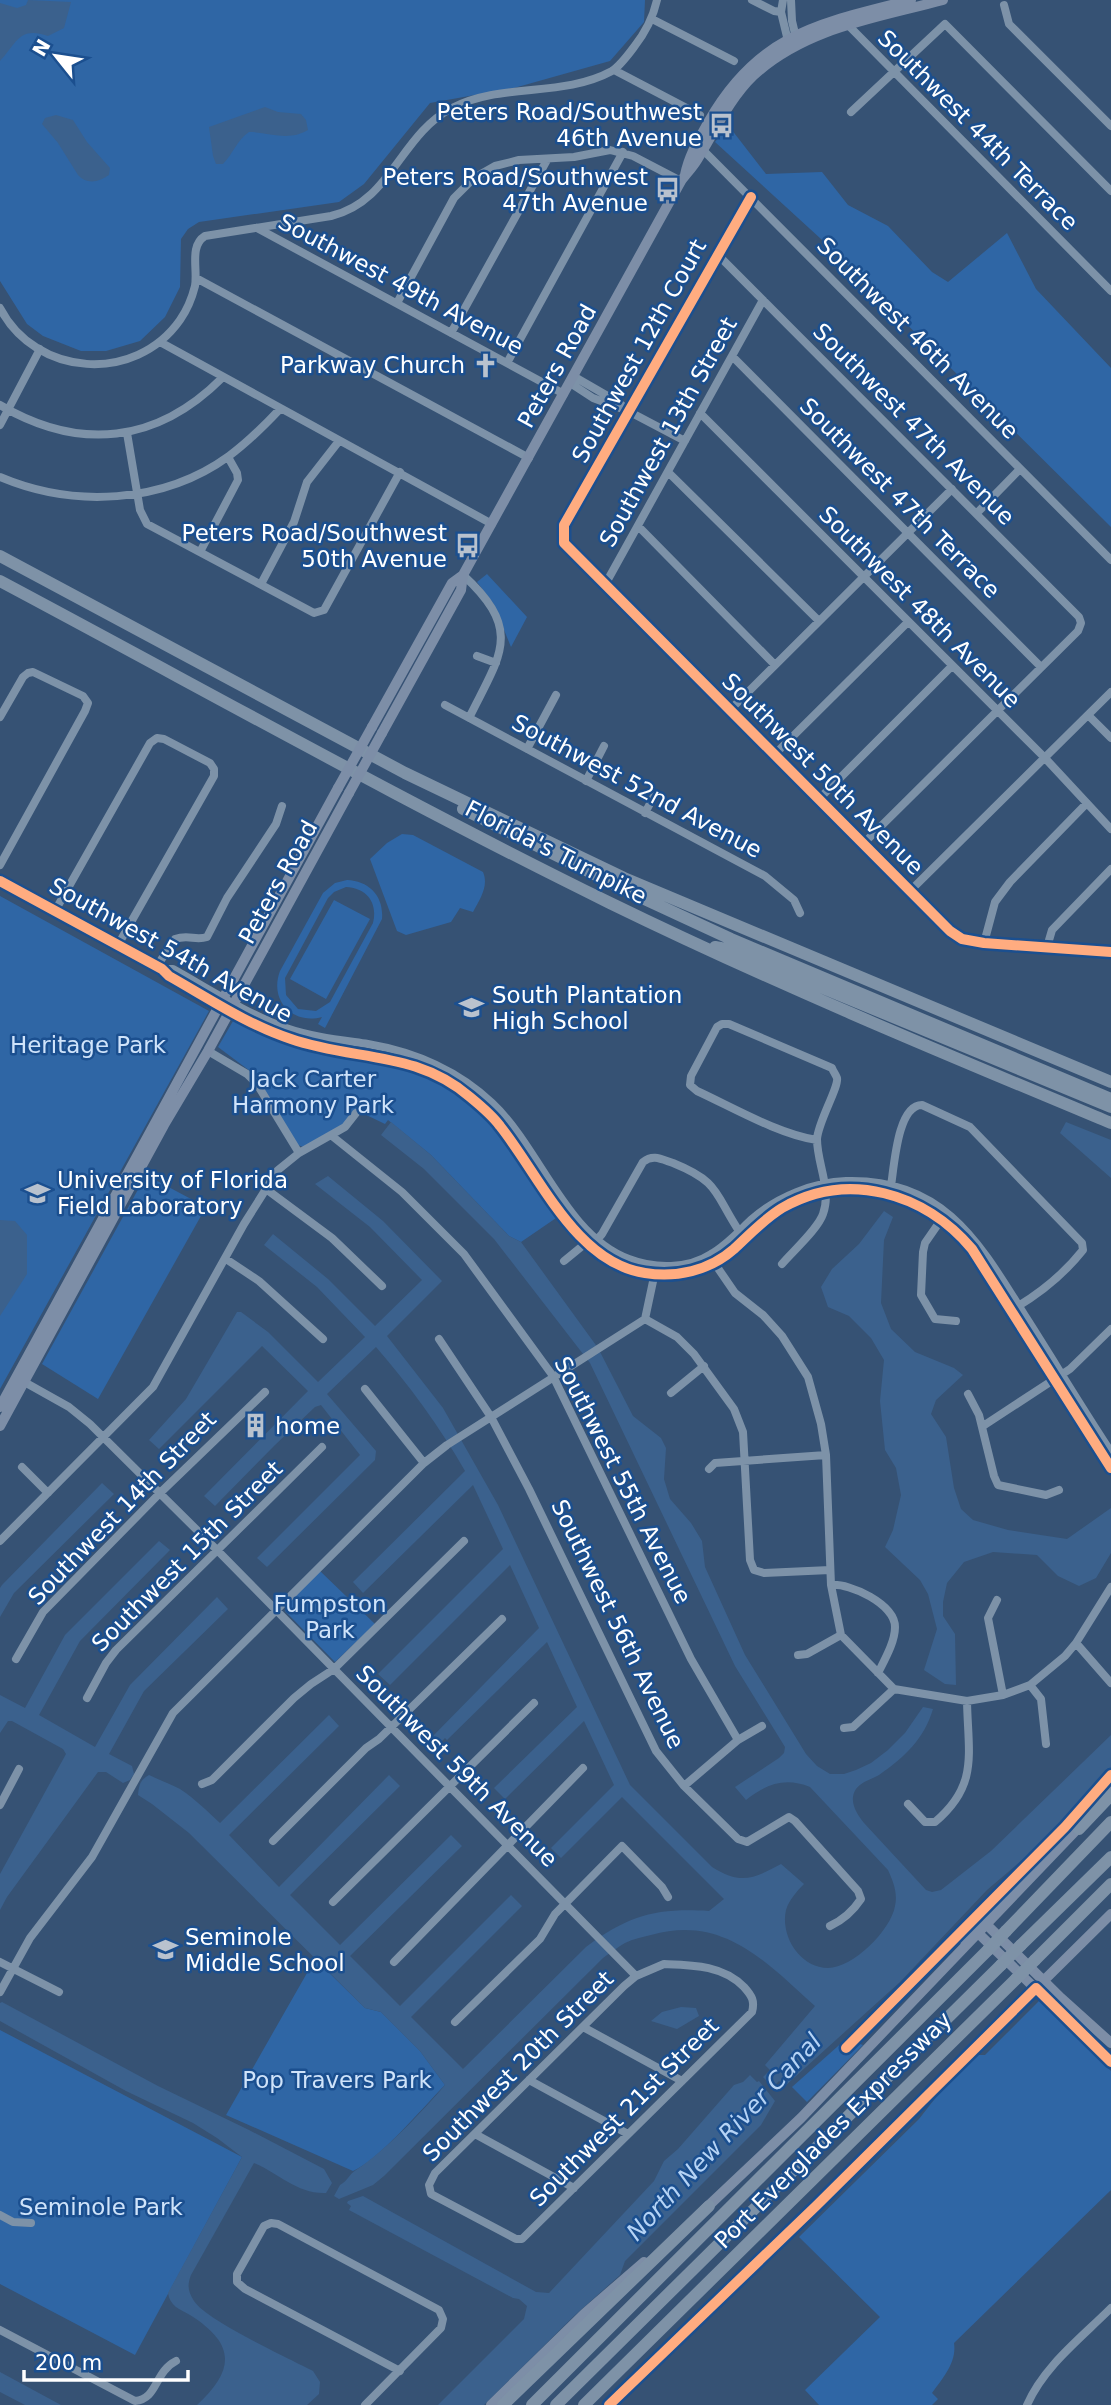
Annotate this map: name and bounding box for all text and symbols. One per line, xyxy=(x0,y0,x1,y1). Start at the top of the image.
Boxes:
north arrow xyxy=(21,21,91,91)
street label: Southwest 44th Terrace xyxy=(873,25,1083,235)
text: N xyxy=(28,35,55,60)
place label: Peters Road/Southwest 46th Avenue xyxy=(437,99,702,151)
bus stop icon: Peters Road/Southwest 46th Avenue xyxy=(708,111,736,139)
place label: Peters Road/Southwest 47th Avenue xyxy=(383,164,648,216)
bus stop icon: Peters Road/Southwest 47th Avenue xyxy=(654,176,682,204)
street label: Southwest 49th Avenue xyxy=(274,208,528,360)
street label: Southwest 46th Avenue xyxy=(812,232,1024,444)
street label: Southwest 12th Court xyxy=(567,235,711,467)
street label: Peters Road xyxy=(512,300,602,432)
street label: Southwest 13th Street xyxy=(594,313,742,551)
street label: Southwest 47th Avenue xyxy=(808,318,1020,530)
church icon: Parkway Church xyxy=(471,351,499,379)
place label: Parkway Church xyxy=(280,352,465,378)
street label: Southwest 47th Terrace xyxy=(795,393,1005,603)
street label: Southwest 48th Avenue xyxy=(814,501,1026,713)
place label: Peters Road/Southwest 50th Avenue xyxy=(182,520,447,572)
bus stop icon: Peters Road/Southwest 50th Avenue xyxy=(453,532,481,560)
street label: Southwest 50th Avenue xyxy=(717,668,929,880)
street label: Southwest 52nd Avenue xyxy=(508,709,766,863)
street label: Florida's Turnpike xyxy=(461,795,651,909)
street label: Peters Road xyxy=(233,816,323,948)
street label: Southwest 54th Avenue xyxy=(45,872,297,1028)
place label: South Plantation High School xyxy=(492,982,682,1034)
school or university icon: South Plantation High School xyxy=(458,994,486,1022)
park label: Heritage Park xyxy=(10,1032,167,1058)
park label: Jack Carter Harmony Park xyxy=(232,1066,395,1118)
place label: University of Florida Field Laboratory xyxy=(57,1167,288,1219)
school or university icon: University of Florida Field Laboratory xyxy=(23,1179,51,1207)
street label: Southwest 55th Avenue xyxy=(549,1352,697,1608)
street label: Southwest 14th Street xyxy=(23,1406,221,1610)
building icon: home xyxy=(241,1412,269,1440)
place label: home xyxy=(275,1413,340,1439)
street label: Southwest 15th Street xyxy=(87,1456,287,1656)
street label: Southwest 56th Avenue xyxy=(546,1495,690,1753)
park label: Fumpston Park xyxy=(273,1591,387,1643)
street label: Southwest 59th Avenue xyxy=(351,1660,563,1872)
place label: Seminole Middle School xyxy=(185,1924,345,1976)
school or university icon: Seminole Middle School xyxy=(151,1936,179,1964)
street label: Southwest 20th Street xyxy=(418,1966,618,2166)
street label: Port Everglades Expressway xyxy=(709,2006,957,2254)
street label: Southwest 21st Street xyxy=(524,2012,724,2212)
water label: North New River Canal xyxy=(621,2028,827,2246)
park label: Pop Travers Park xyxy=(242,2067,432,2093)
park label: Seminole Park xyxy=(19,2194,184,2220)
scale bar xyxy=(24,2338,189,2382)
text: 200 m xyxy=(35,2351,102,2375)

